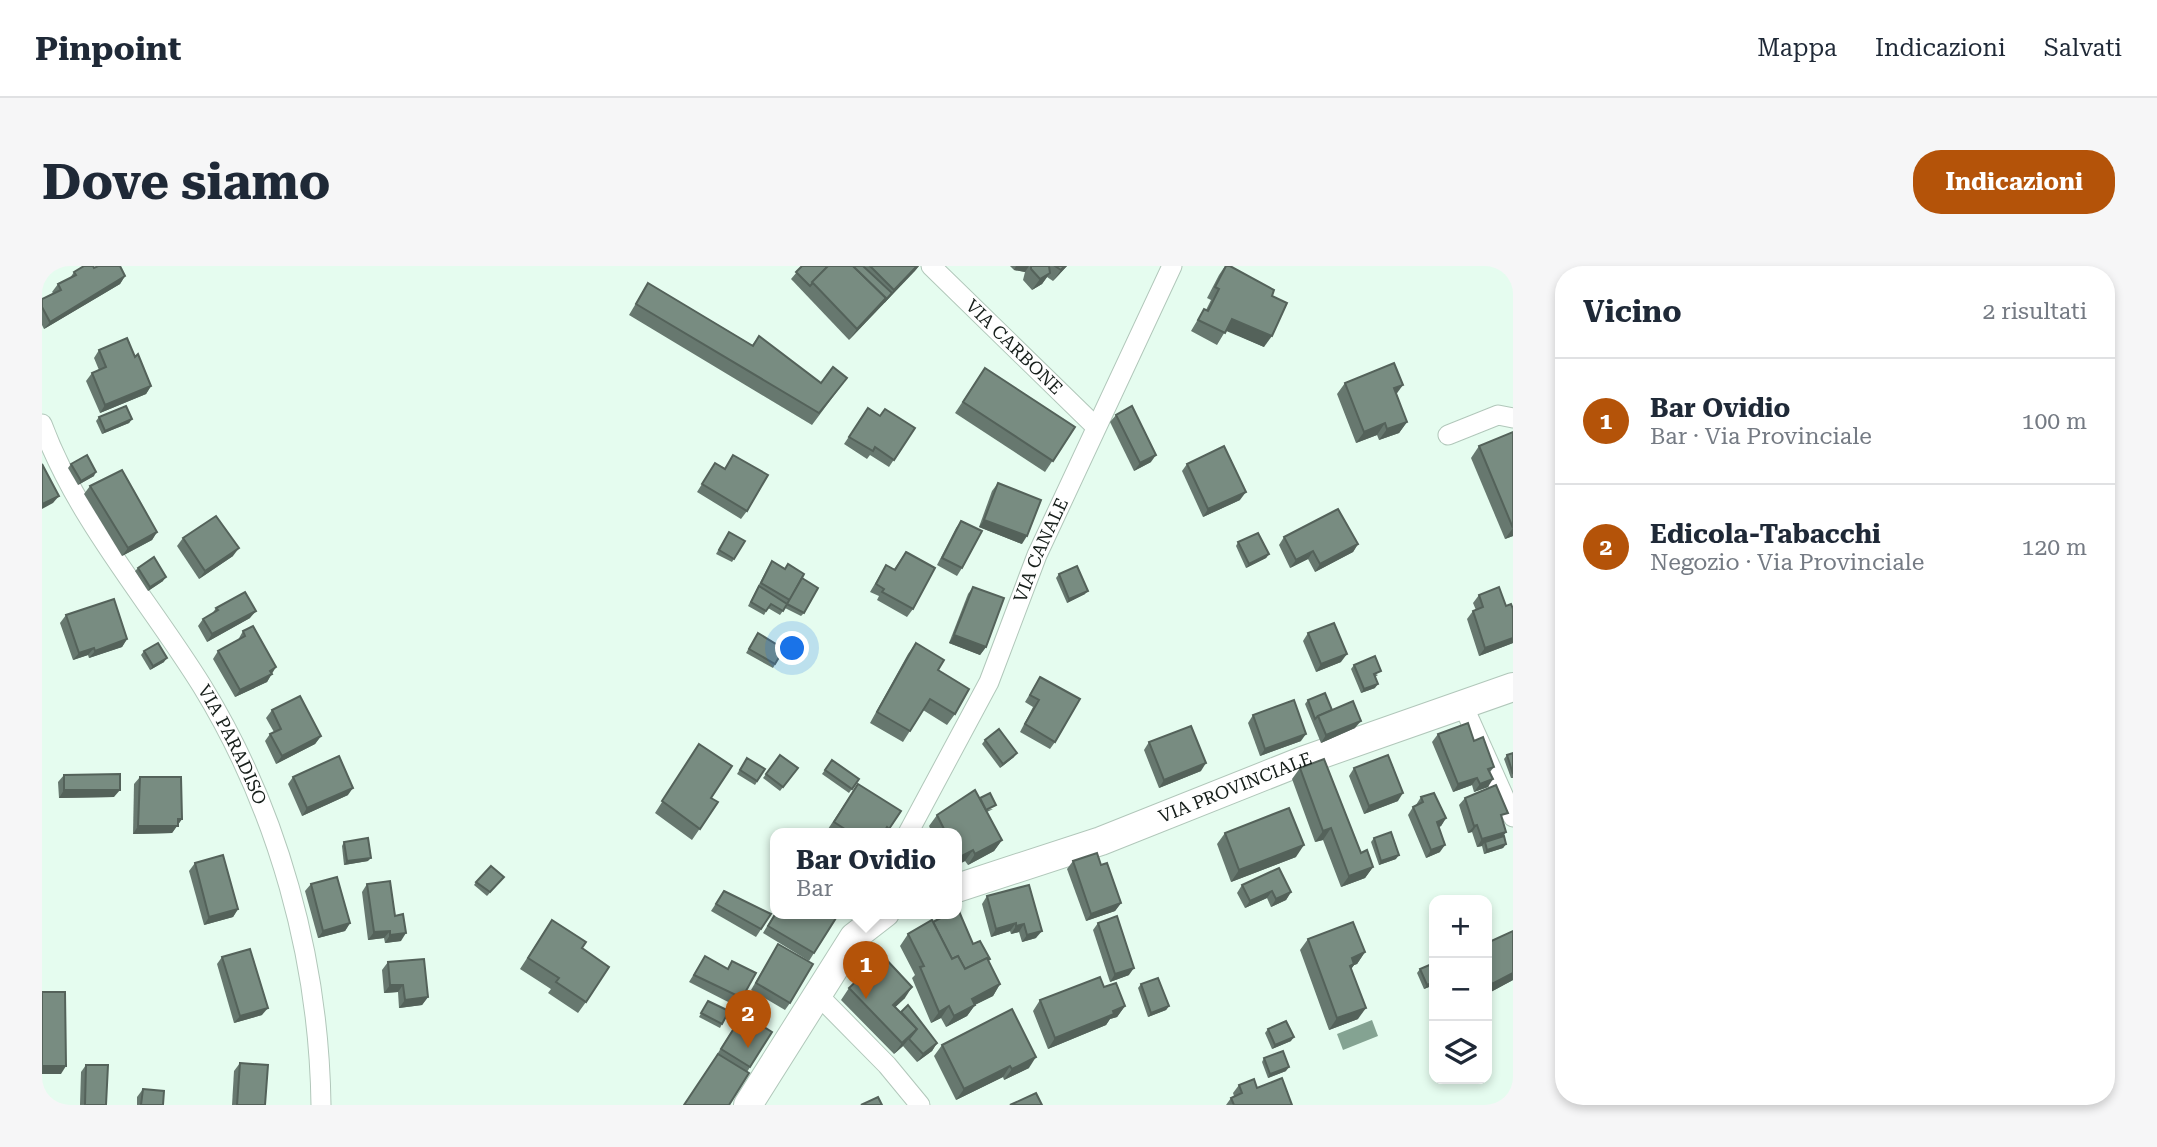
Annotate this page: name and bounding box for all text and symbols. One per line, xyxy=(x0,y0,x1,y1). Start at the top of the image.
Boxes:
text: Pinpoint xyxy=(35,29,181,68)
text: Mappa xyxy=(1757,34,1837,62)
text: Indicazioni xyxy=(1875,34,2006,62)
text: Salvati xyxy=(2044,34,2122,62)
button: Indicazioni xyxy=(1913,150,2115,214)
text: Dove siamo xyxy=(42,154,331,211)
text: Vicino xyxy=(1583,294,1682,329)
street label: VIA CARBONE xyxy=(962,295,1067,398)
text: 2 risultati xyxy=(1983,298,2087,325)
text: Bar Ovidio xyxy=(1650,393,1790,423)
text: 1 xyxy=(1600,408,1612,435)
text: 100 m xyxy=(2022,408,2087,435)
text: Bar · Via Provinciale xyxy=(1650,423,1872,450)
street label: VIA CANALE xyxy=(1009,494,1072,605)
text: Edicola-Tabacchi xyxy=(1650,519,1881,549)
text: 2 xyxy=(1600,534,1612,561)
text: 120 m xyxy=(2022,534,2087,561)
text: Negozio · Via Provinciale xyxy=(1650,549,1924,576)
your location xyxy=(775,631,809,665)
street label: VIA PARADISO xyxy=(194,681,271,808)
street label: VIA PROVINCIALE xyxy=(1155,747,1314,827)
popup xyxy=(770,828,962,919)
text: Bar Ovidio xyxy=(796,845,936,875)
text: Bar xyxy=(796,875,833,902)
map controls xyxy=(1429,895,1492,1084)
button: + xyxy=(1429,895,1492,958)
pin: 1 xyxy=(843,941,889,999)
button: − xyxy=(1429,958,1492,1021)
pin: 2 xyxy=(725,990,771,1048)
button: layers xyxy=(1429,1021,1492,1084)

